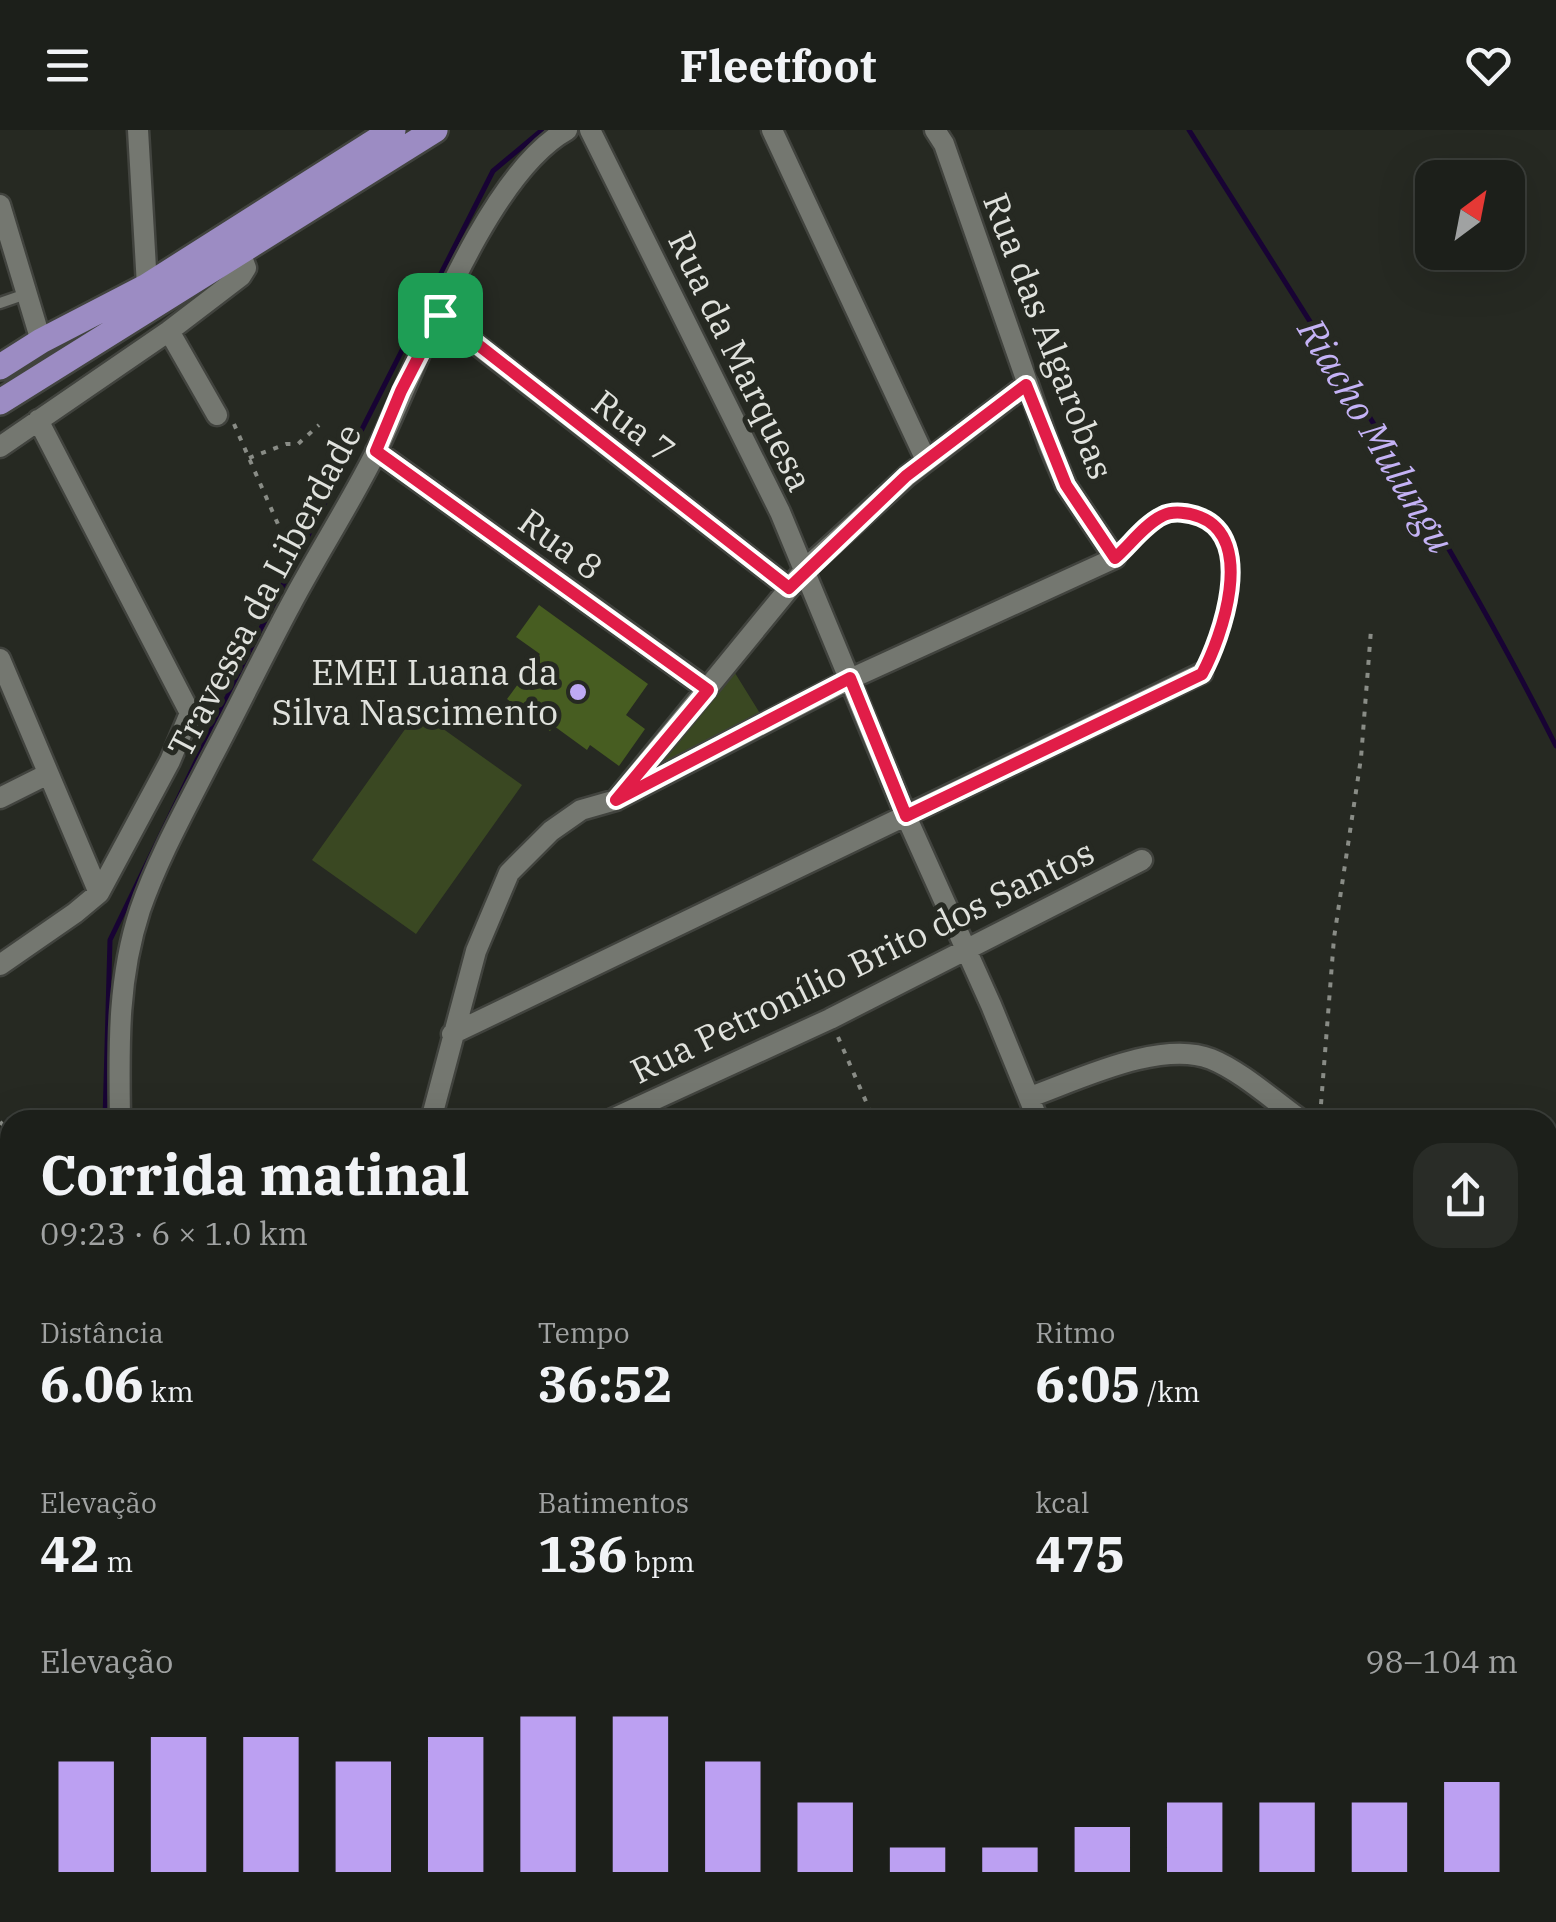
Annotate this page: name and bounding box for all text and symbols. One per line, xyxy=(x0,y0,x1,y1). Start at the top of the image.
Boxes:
text: Fleetfoot xyxy=(680,36,876,94)
icon: menu xyxy=(40,38,95,93)
icon: heart xyxy=(1461,38,1516,93)
north arrow xyxy=(1415,160,1525,270)
map controls xyxy=(1415,160,1525,270)
street label: Rua das Algarobas xyxy=(973,186,1125,486)
street label: Rua da Marquesa xyxy=(658,224,824,498)
pin xyxy=(398,273,483,358)
icon: arrive xyxy=(413,288,468,343)
water label: Riacho Mulungu xyxy=(1287,308,1466,561)
street label: Rua 7 xyxy=(583,379,685,473)
street label: Travessa da Liberdade xyxy=(157,415,371,765)
street label: Rua 8 xyxy=(510,498,612,590)
place label: EMEI Luana da Silva Nascimento xyxy=(272,649,558,735)
marker: EMEI Luana da Silva Nascimento xyxy=(567,681,589,703)
street label: Rua Petronílio Brito dos Santos xyxy=(623,828,1101,1094)
text: Corrida matinal xyxy=(40,1139,470,1210)
button: share xyxy=(1413,1143,1518,1248)
text: 09:23 · 6 × 1.0 km xyxy=(40,1212,308,1254)
text: Distância xyxy=(40,1314,164,1351)
text: Tempo xyxy=(538,1314,630,1351)
text: Ritmo xyxy=(1035,1314,1115,1351)
text: 6.06 xyxy=(40,1351,144,1416)
text: 36:52 xyxy=(538,1351,673,1416)
text: 6:05 xyxy=(1035,1351,1140,1416)
text: km xyxy=(144,1373,194,1410)
text: /km xyxy=(1140,1373,1200,1410)
text: Elevação xyxy=(40,1484,157,1521)
text: Batimentos xyxy=(538,1484,689,1521)
text: kcal xyxy=(1035,1484,1089,1521)
text: 42 xyxy=(40,1521,100,1586)
text: 136 xyxy=(538,1521,628,1586)
text: 475 xyxy=(1035,1521,1125,1586)
text: m xyxy=(100,1543,133,1580)
text: bpm xyxy=(628,1543,695,1580)
text: Elevação xyxy=(40,1640,173,1682)
text: 98–104 m xyxy=(1365,1640,1518,1682)

